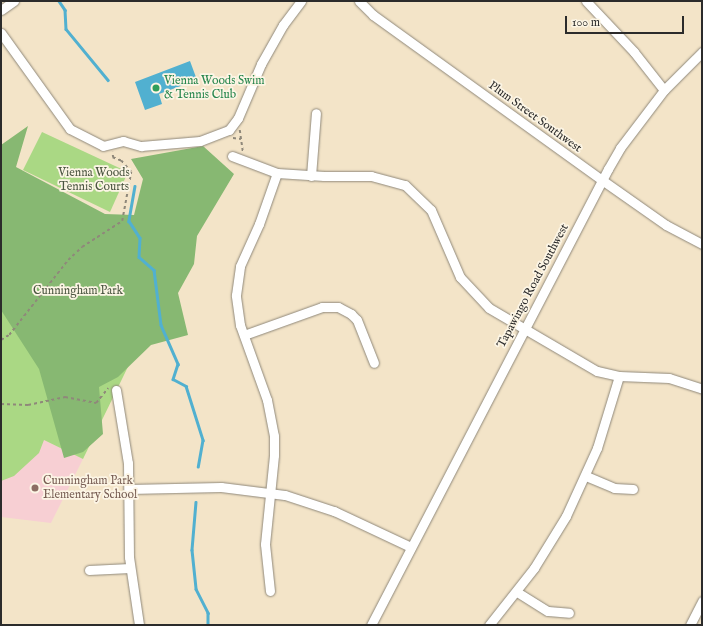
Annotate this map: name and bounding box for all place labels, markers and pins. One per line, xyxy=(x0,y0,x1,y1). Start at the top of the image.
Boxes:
place label: Vienna Woods Swim & Tennis Club xyxy=(164,74,264,102)
marker: Vienna Woods Swim & Tennis Club xyxy=(151,83,161,93)
place label: Cunningham Park Elementary School xyxy=(43,474,137,502)
marker: Cunningham Park Elementary School xyxy=(30,483,40,493)

